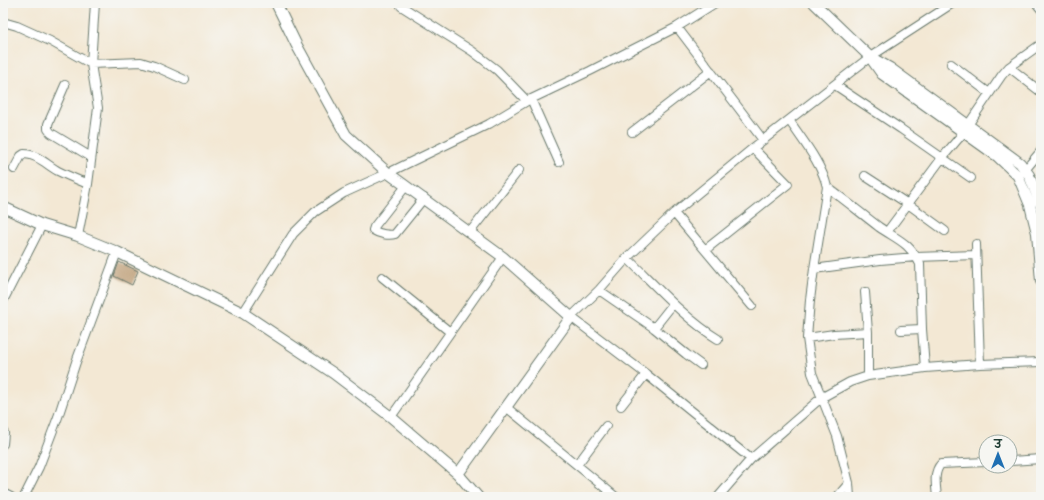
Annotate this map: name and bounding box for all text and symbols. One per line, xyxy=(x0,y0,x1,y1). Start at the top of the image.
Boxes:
north arrow xyxy=(978,434,1018,474)
text: उ xyxy=(993,438,1003,451)

